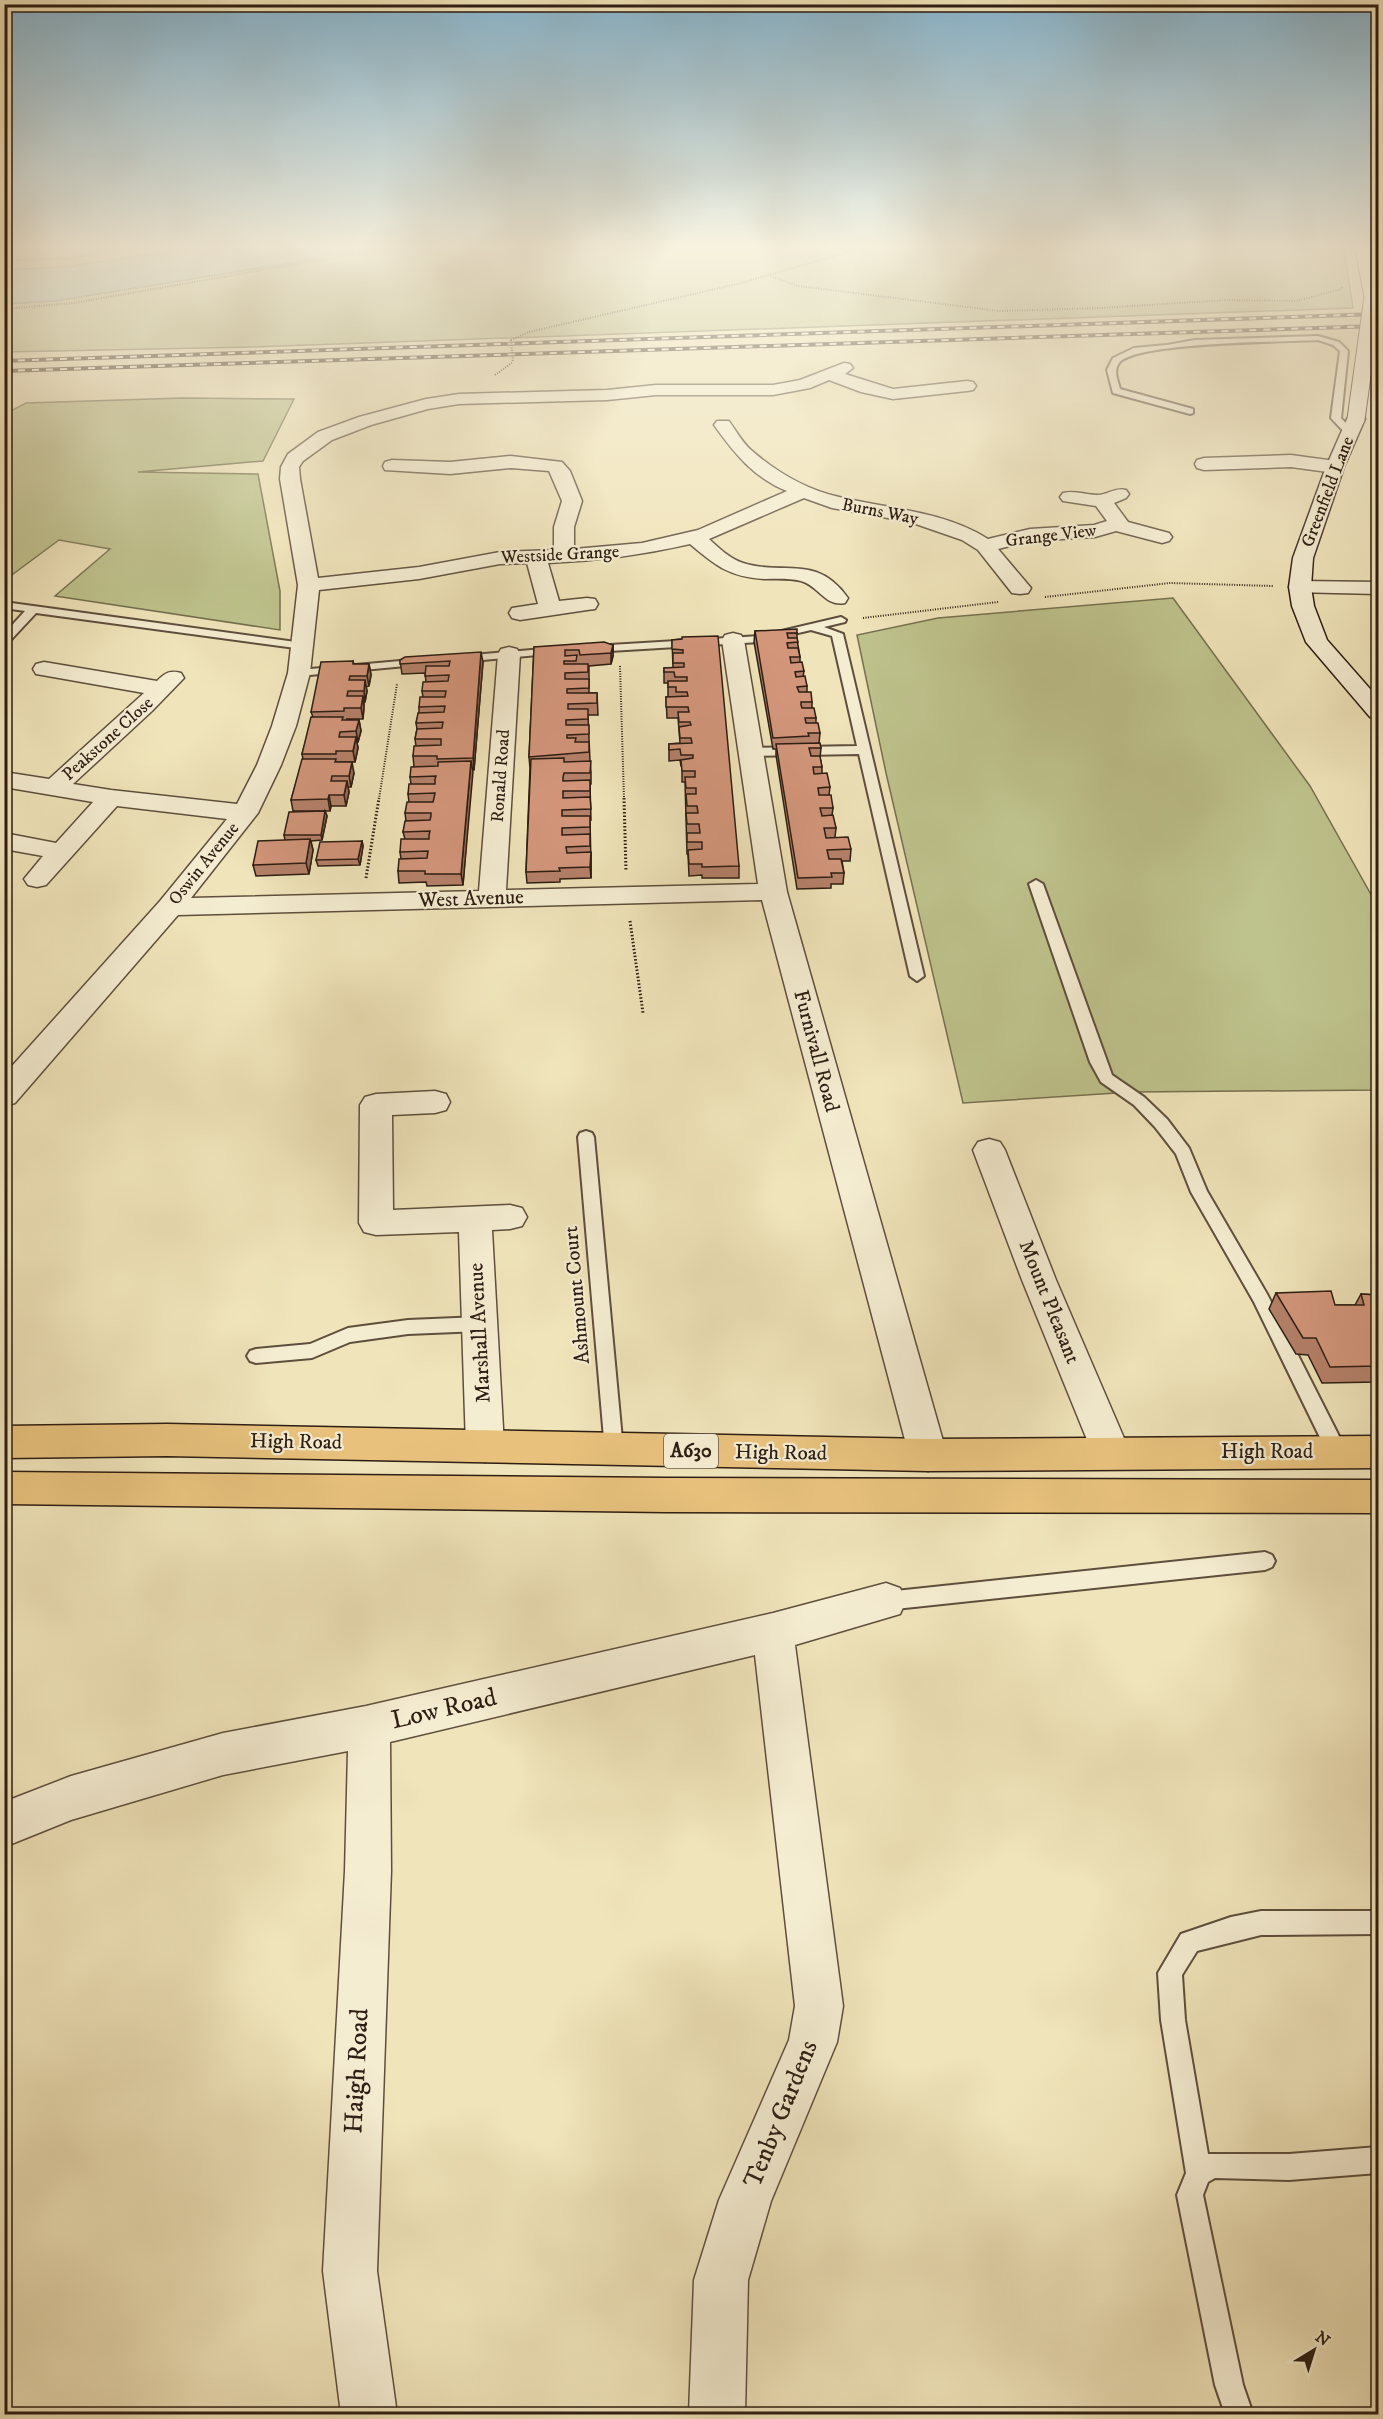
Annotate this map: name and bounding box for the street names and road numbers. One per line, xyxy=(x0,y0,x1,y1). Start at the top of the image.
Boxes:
street label: Greenfield Lane xyxy=(1297,434,1359,550)
street label: Burns Way xyxy=(840,494,921,530)
street label: Grange View xyxy=(1004,519,1098,552)
street label: Westside Grange xyxy=(499,541,620,569)
street label: Peakstone Close xyxy=(58,692,158,786)
street label: Ronald Road xyxy=(487,729,515,823)
street label: Oswin Avenue xyxy=(164,818,244,910)
street label: West Avenue xyxy=(417,884,525,914)
street label: Furnivall Road xyxy=(787,987,845,1115)
street label: Ashmount Court xyxy=(558,1225,596,1365)
street label: Mount Pleasant xyxy=(1012,1236,1086,1368)
street label: Marshall Avenue xyxy=(463,1262,497,1404)
street label: High Road xyxy=(250,1428,343,1456)
road number: A630 xyxy=(664,1434,718,1468)
street label: High Road xyxy=(735,1439,828,1467)
street label: High Road xyxy=(1221,1439,1314,1465)
street label: Low Road xyxy=(388,1681,500,1737)
street label: Haigh Road xyxy=(337,2008,377,2134)
street label: Tenby Gardens xyxy=(736,2035,826,2193)

